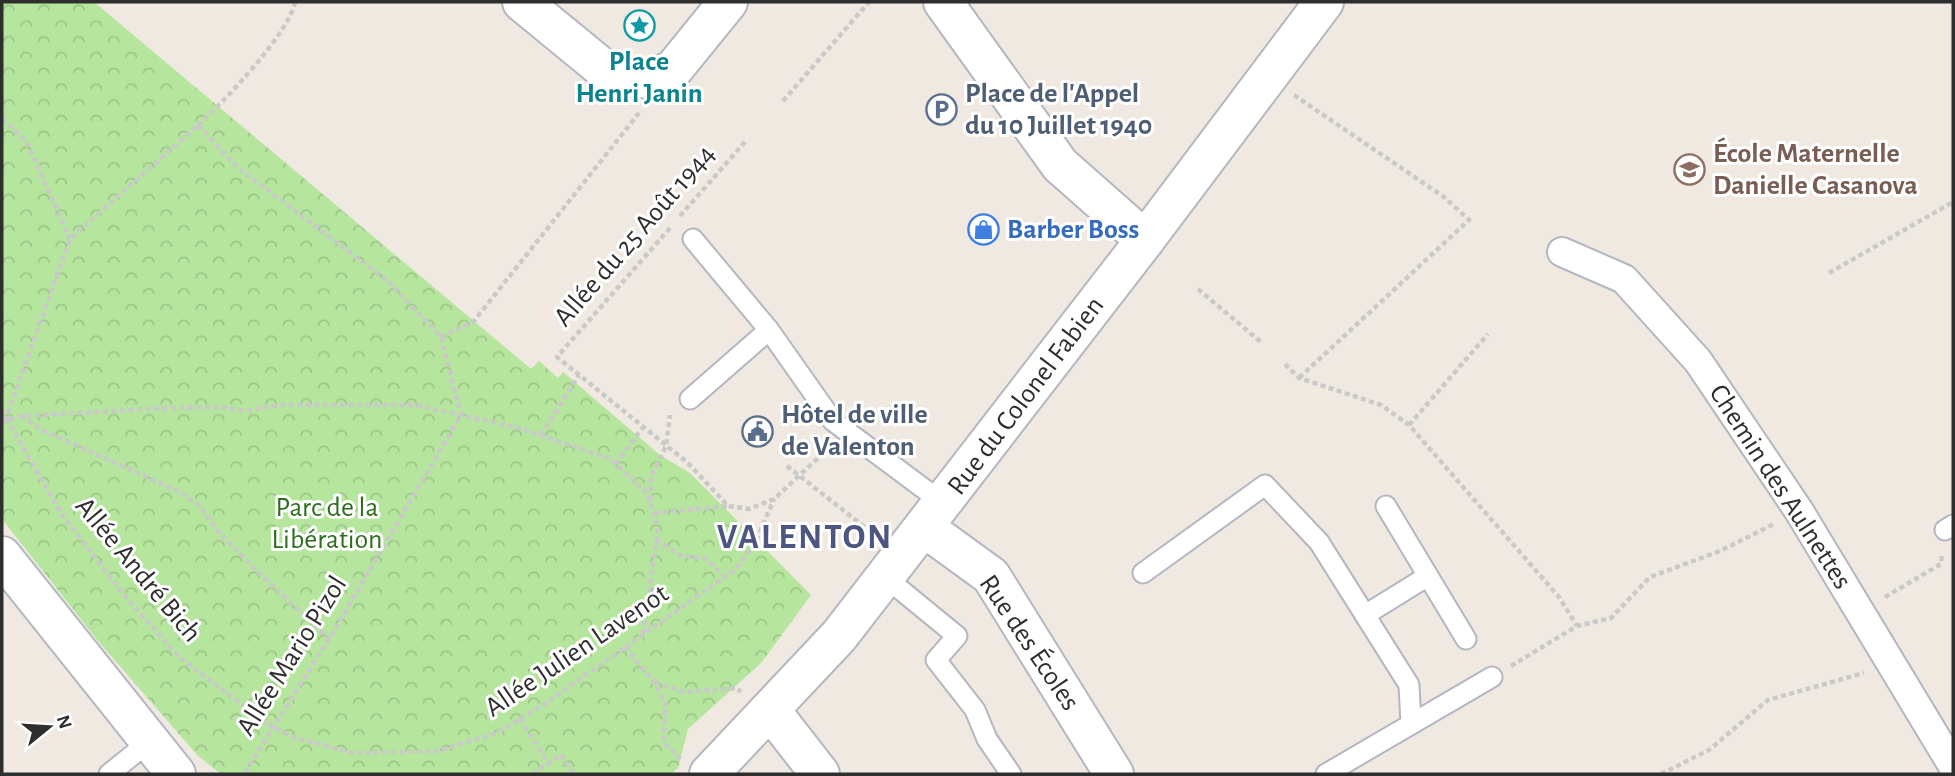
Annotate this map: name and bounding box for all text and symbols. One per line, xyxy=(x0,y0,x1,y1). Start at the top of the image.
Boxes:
place icon: Place Henri Janin xyxy=(622,8,656,42)
place label: Place Henri Janin xyxy=(575,48,703,108)
place label: Place de l'Appel du 10 Juillet 1940 xyxy=(965,80,1152,140)
parking icon: Place de l'Appel du 10 Juillet 1940 xyxy=(925,93,959,127)
place label: École Maternelle Danielle Casanova xyxy=(1713,137,1918,200)
street label: Allée du 25 Août 1944 xyxy=(549,140,721,332)
school or university icon: École Maternelle Danielle Casanova xyxy=(1673,153,1707,187)
shop icon: Barber Boss xyxy=(967,213,1001,247)
place label: Barber Boss xyxy=(1007,216,1139,244)
street label: Rue du Colonel Fabien xyxy=(943,292,1109,500)
street label: Chemin des Aulnettes xyxy=(1704,380,1856,594)
place label: Hôtel de ville de Valenton xyxy=(781,401,928,461)
public building icon: Hôtel de ville de Valenton xyxy=(741,414,775,448)
street label: Allée André Bich xyxy=(70,492,206,648)
park label: Parc de la Libération xyxy=(271,494,383,554)
district label: VALENTON xyxy=(717,520,893,555)
street label: Rue des Écoles xyxy=(974,569,1087,716)
street label: Allée Mario Pizol xyxy=(232,571,352,741)
street label: Allée Julien Lavenot xyxy=(480,579,674,723)
north arrow xyxy=(14,692,84,762)
text: N xyxy=(53,713,75,731)

